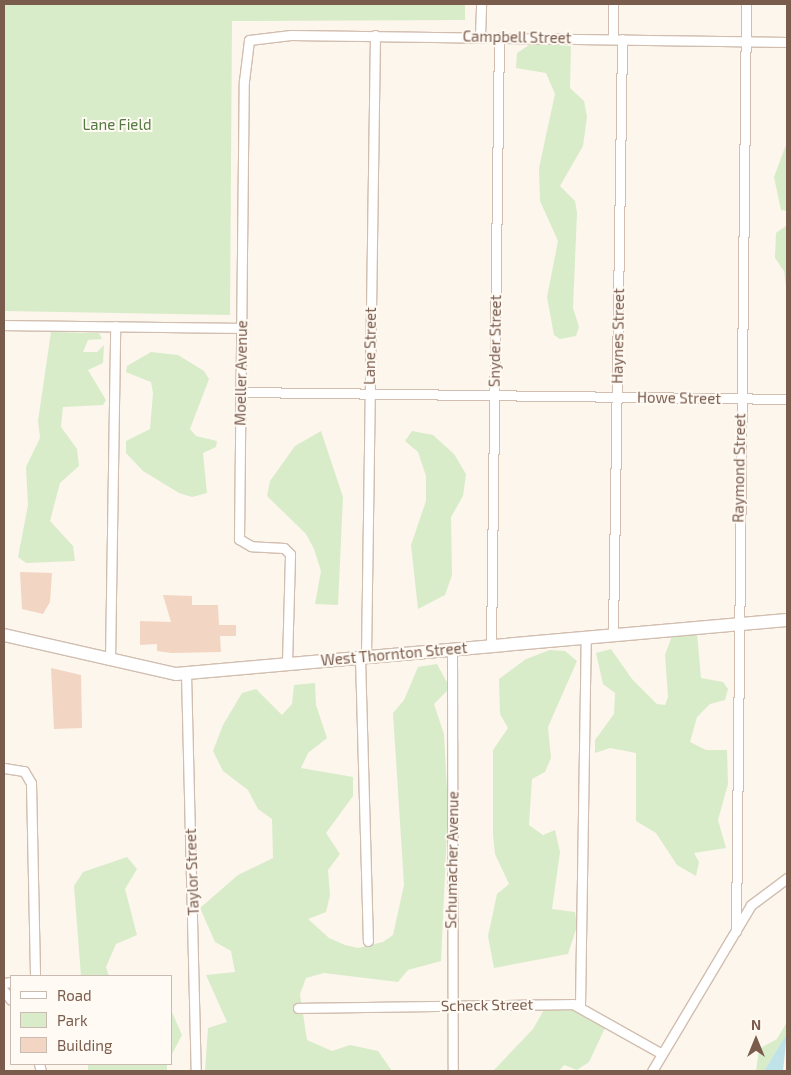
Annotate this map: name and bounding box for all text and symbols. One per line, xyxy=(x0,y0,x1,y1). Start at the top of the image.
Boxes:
street label: Campbell Street xyxy=(462,27,572,47)
park label: Lane Field xyxy=(83,116,151,134)
street label: Haynes Street xyxy=(608,288,628,384)
street label: Snyder Street xyxy=(485,295,505,387)
street label: Lane Street xyxy=(360,307,380,385)
street label: Moeller Avenue xyxy=(231,320,251,426)
street label: Howe Street xyxy=(637,388,721,408)
street label: Raymond Street xyxy=(729,413,749,523)
street label: West Thornton Street xyxy=(320,639,468,669)
street label: Schumacher Avenue xyxy=(442,791,462,929)
street label: Taylor Street xyxy=(181,828,203,916)
legend xyxy=(10,975,172,1065)
text: Road xyxy=(57,986,92,1004)
street label: Scheck Street xyxy=(441,995,533,1015)
text: Park xyxy=(57,1011,88,1029)
north arrow xyxy=(731,1015,781,1065)
text: N xyxy=(751,1016,761,1033)
text: Building xyxy=(57,1036,112,1054)

